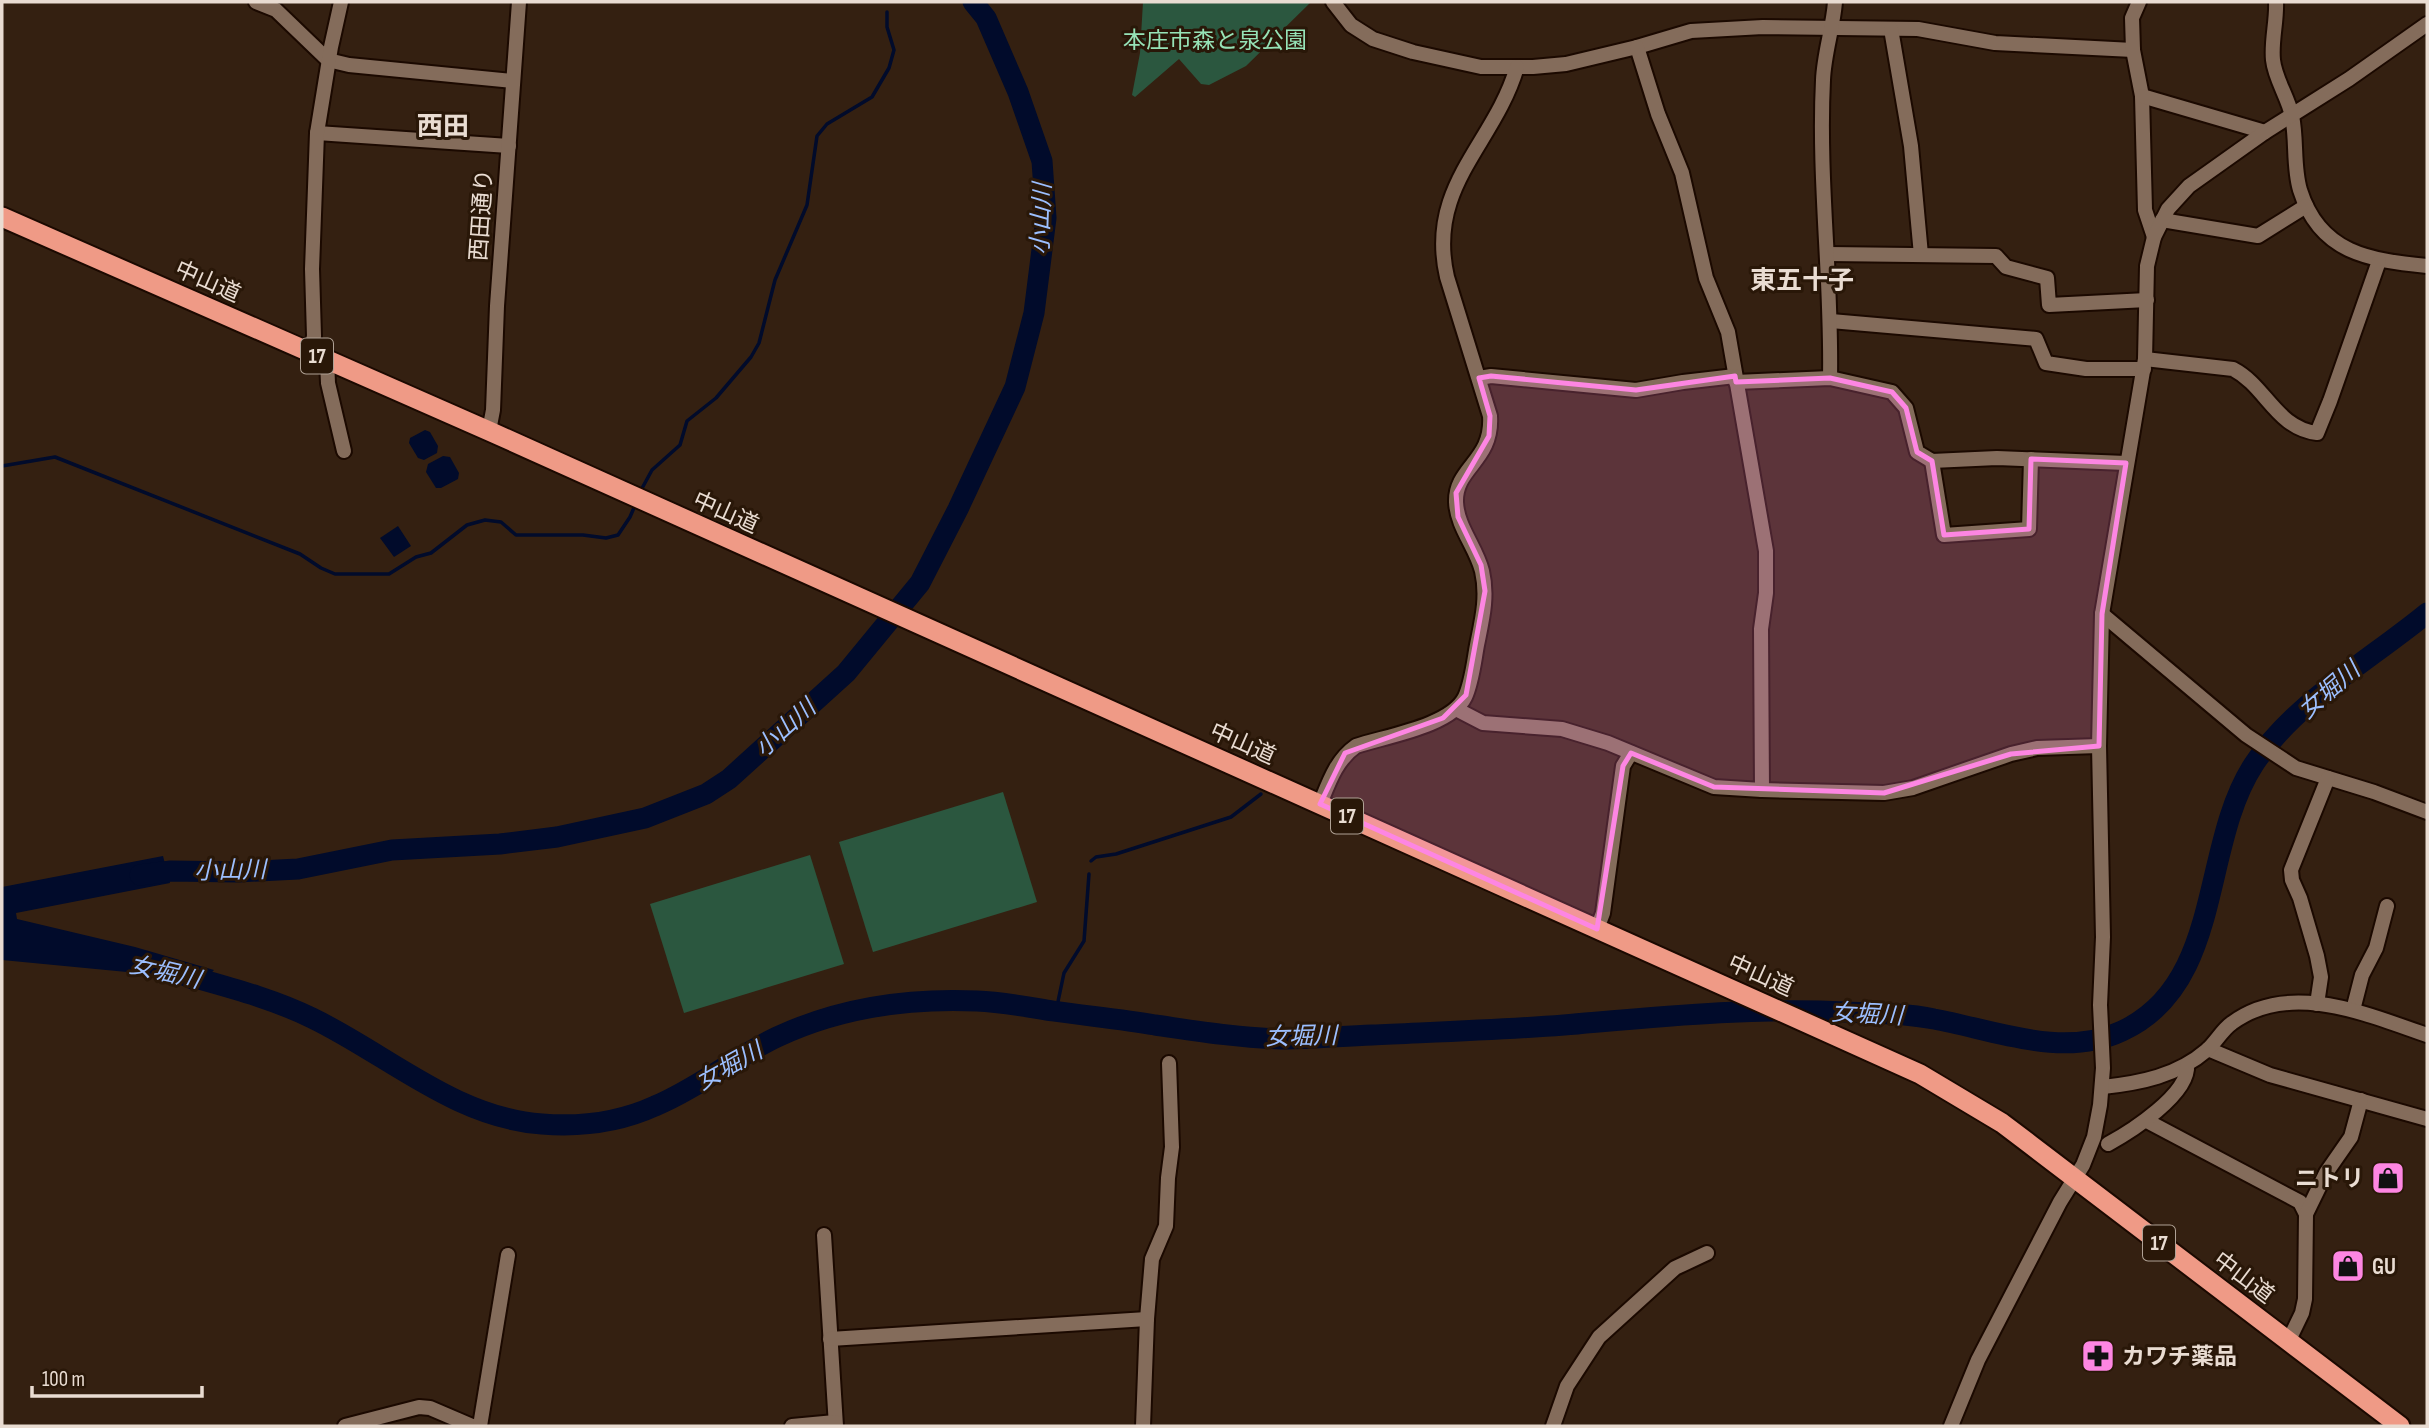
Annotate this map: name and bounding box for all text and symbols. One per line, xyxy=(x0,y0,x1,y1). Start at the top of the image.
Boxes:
park label: 本庄市森と泉公園 xyxy=(1123,27,1307,55)
district label: 西田 xyxy=(417,112,469,143)
street label: 西田通り xyxy=(465,168,499,262)
water label: 小山川 xyxy=(1026,180,1057,256)
street label: 中山道 xyxy=(170,255,245,309)
district label: 東五十子 xyxy=(1750,266,1854,297)
road number: 17 xyxy=(301,338,333,374)
street label: 中山道 xyxy=(688,486,763,540)
water label: 女堀川 xyxy=(2293,654,2368,725)
water label: 小山川 xyxy=(749,691,824,763)
street label: 中山道 xyxy=(1205,717,1280,771)
road number: 17 xyxy=(1331,798,1363,834)
water label: 小山川 xyxy=(194,855,269,886)
street label: 中山道 xyxy=(1723,949,1798,1003)
water label: 女堀川 xyxy=(127,950,206,995)
water label: 女堀川 xyxy=(1830,998,1907,1031)
water label: 女堀川 xyxy=(1265,1021,1340,1052)
water label: 女堀川 xyxy=(691,1035,770,1097)
shop icon: ニトリ xyxy=(2369,1159,2407,1197)
place label: ニトリ xyxy=(2295,1165,2364,1193)
road number: 17 xyxy=(2143,1226,2175,1260)
street label: 中山道 xyxy=(2207,1246,2279,1310)
shop icon: GU xyxy=(2329,1247,2367,1285)
place label: GU xyxy=(2372,1253,2396,1281)
pharmacy icon: カワチ薬品 xyxy=(2079,1337,2117,1375)
place label: カワチ薬品 xyxy=(2122,1343,2237,1371)
scale bar xyxy=(32,1354,201,1398)
text: 100 m xyxy=(42,1367,85,1392)

